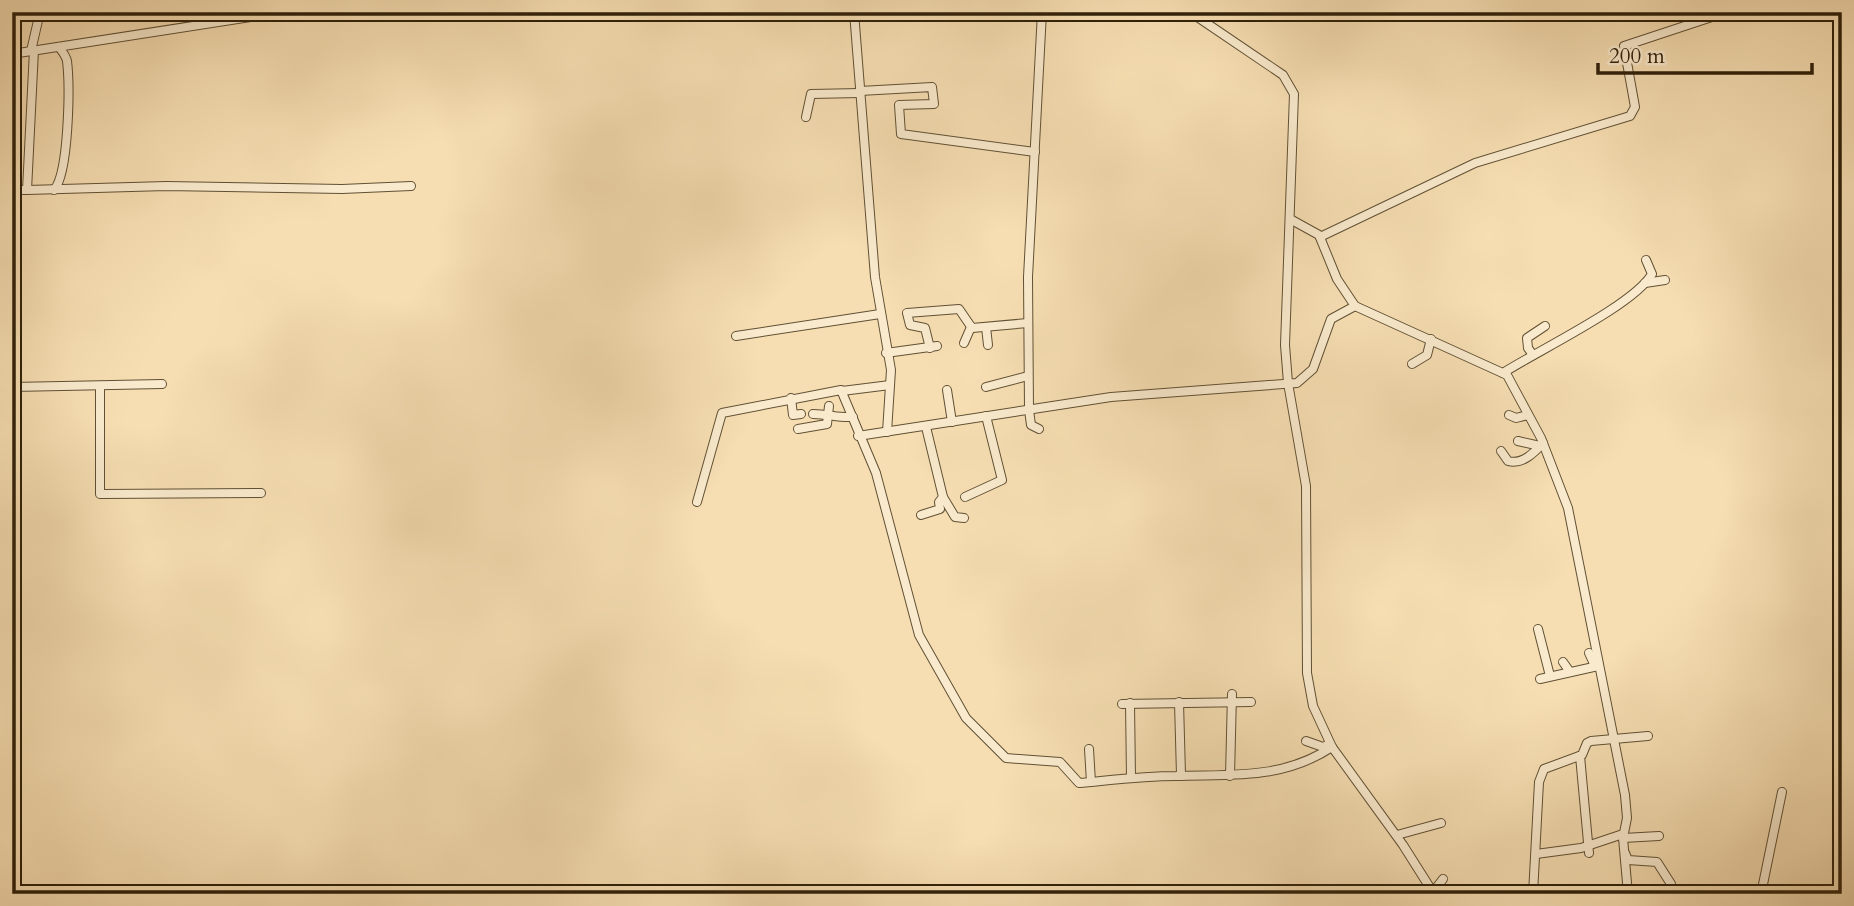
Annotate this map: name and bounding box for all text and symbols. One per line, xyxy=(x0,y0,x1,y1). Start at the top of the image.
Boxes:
scale bar xyxy=(1598,32,1812,76)
text: 200 m xyxy=(1609,42,1665,71)

